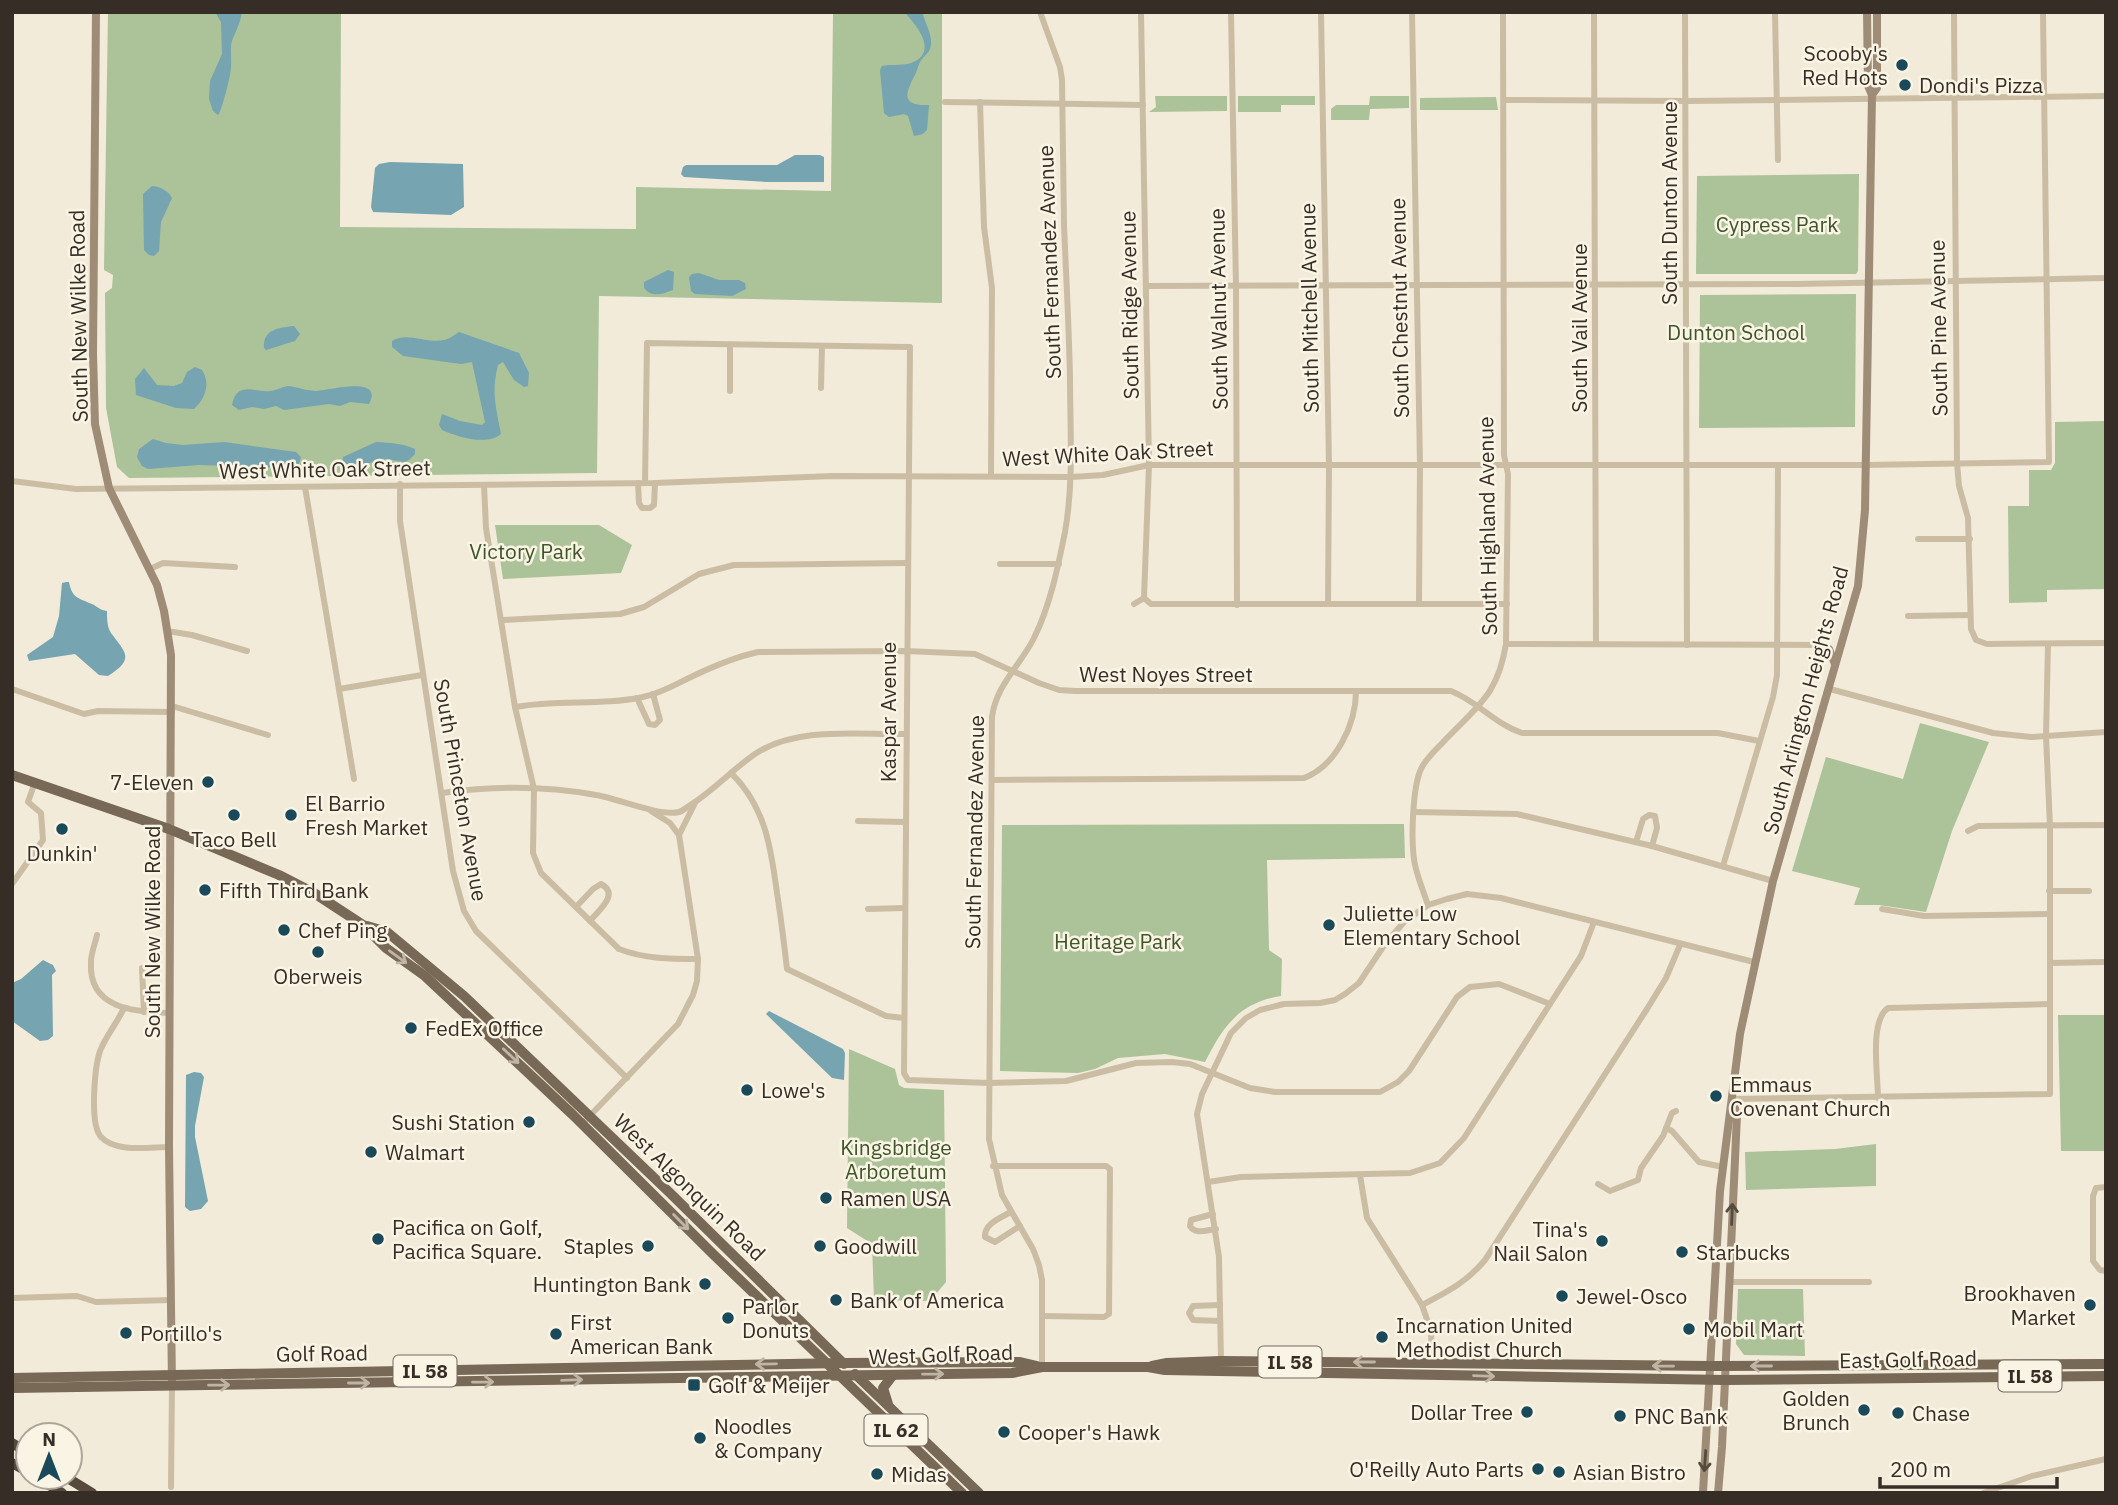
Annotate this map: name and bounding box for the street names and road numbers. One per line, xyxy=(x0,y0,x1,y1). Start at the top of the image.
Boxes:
street label: South Dunton Avenue xyxy=(1655,101,1683,305)
street label: South Fernandez Avenue xyxy=(1031,145,1067,379)
street label: South Chestnut Avenue xyxy=(1383,198,1415,418)
street label: South Mitchell Avenue xyxy=(1293,203,1325,413)
street label: South Walnut Avenue xyxy=(1202,208,1234,410)
street label: South New Wilke Road xyxy=(62,209,94,423)
street label: South Ridge Avenue xyxy=(1113,210,1145,400)
street label: South Pine Avenue xyxy=(1922,239,1954,417)
street label: South Vail Avenue xyxy=(1565,243,1593,413)
street label: South Highland Avenue xyxy=(1471,416,1503,636)
street label: West White Oak Street xyxy=(1002,433,1214,473)
street label: West White Oak Street xyxy=(219,453,431,485)
street label: South Arlington Heights Road xyxy=(1756,563,1854,837)
street label: Kaspar Avenue xyxy=(874,642,902,782)
street label: West Noyes Street xyxy=(1079,660,1253,688)
street label: South Princeton Avenue xyxy=(428,677,494,903)
street label: South Fernandez Avenue xyxy=(958,715,990,949)
street label: South New Wilke Road xyxy=(138,826,166,1038)
street label: West Algonquin Road xyxy=(608,1107,772,1267)
street label: West Golf Road xyxy=(868,1337,1014,1371)
street label: Golf Road xyxy=(276,1338,368,1368)
street label: East Golf Road xyxy=(1839,1344,1977,1374)
road number: IL 58 xyxy=(1258,1346,1322,1378)
road number: IL 58 xyxy=(394,1356,457,1386)
road number: IL 58 xyxy=(1998,1360,2062,1392)
road number: IL 62 xyxy=(864,1414,928,1446)

